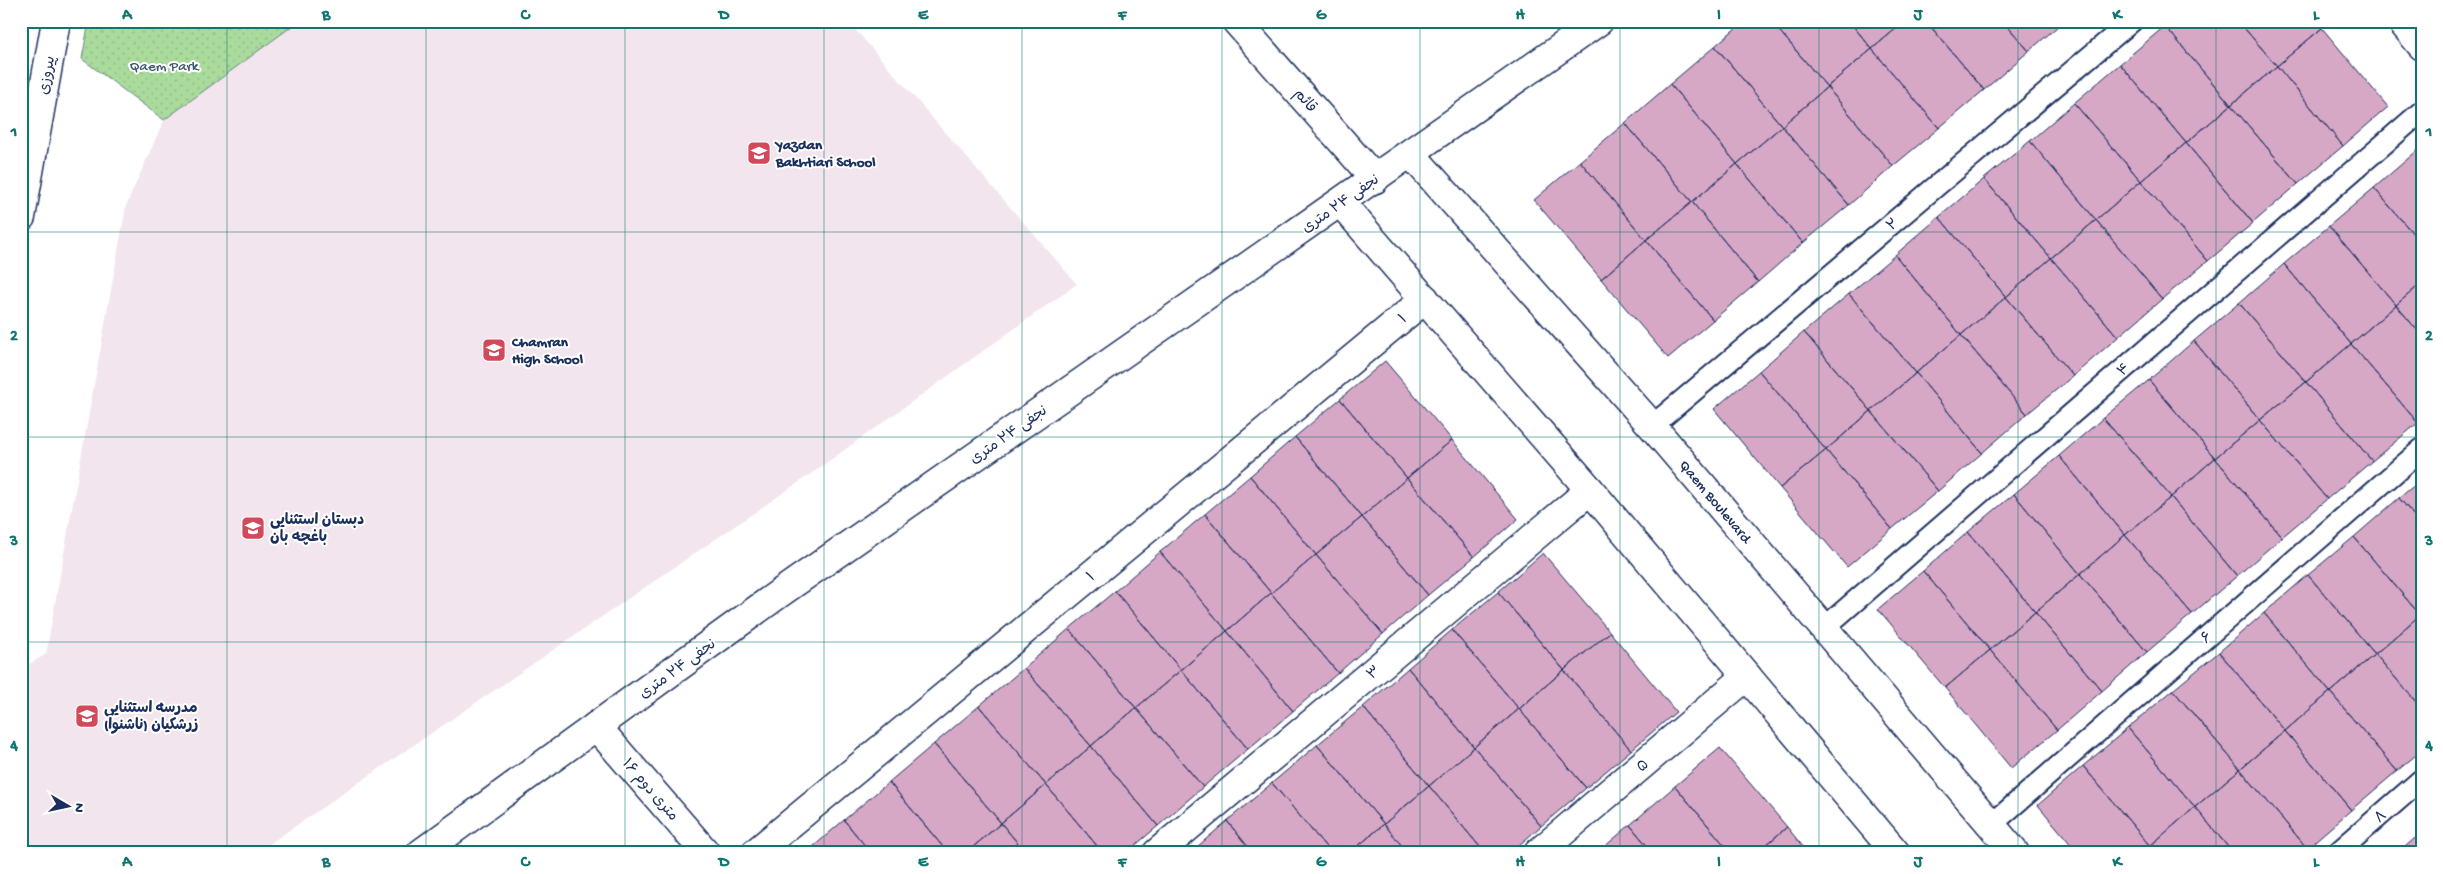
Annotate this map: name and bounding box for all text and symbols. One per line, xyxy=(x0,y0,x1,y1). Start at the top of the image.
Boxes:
text: A xyxy=(121,7,133,26)
text: B xyxy=(321,7,331,26)
text: C xyxy=(520,7,531,26)
text: D xyxy=(717,7,730,26)
text: E xyxy=(918,7,929,26)
text: F xyxy=(1117,7,1128,26)
text: G xyxy=(1316,7,1327,26)
text: H xyxy=(1515,7,1525,26)
text: I xyxy=(1717,7,1721,26)
text: J xyxy=(1913,7,1924,26)
text: K xyxy=(2112,7,2124,26)
text: L xyxy=(2313,7,2320,26)
street label: پیروزی xyxy=(36,55,60,96)
park label: Qaem Park xyxy=(130,58,200,76)
street label: قائم xyxy=(1288,86,1320,118)
text: 1 xyxy=(10,124,17,143)
text: 1 xyxy=(2425,124,2432,143)
place label: Yazdan Bakhtiari School xyxy=(774,137,876,172)
school or university icon: Yazdan Bakhtiari School xyxy=(746,140,772,166)
street label: نجفی ۲۴ متری xyxy=(1299,171,1383,238)
street label: ۲ xyxy=(1884,215,1903,236)
street label: ۱ xyxy=(1395,311,1411,328)
text: 2 xyxy=(10,328,18,347)
text: 2 xyxy=(2425,328,2433,347)
place label: Chamran High School xyxy=(511,334,584,369)
school or university icon: Chamran High School xyxy=(481,337,507,363)
street label: ۴ xyxy=(2114,360,2134,381)
street label: نجفی ۲۴ متری xyxy=(967,402,1051,469)
street label: Qaem Boulevard xyxy=(1674,457,1755,548)
place label: دبستان استثنایی باغچه بان xyxy=(270,512,364,547)
school or university icon: دبستان استثنایی باغچه بان xyxy=(240,515,266,541)
text: 3 xyxy=(9,533,18,552)
text: 3 xyxy=(2424,533,2433,552)
street label: ۱ xyxy=(1083,569,1099,586)
street label: ۶ xyxy=(2198,629,2217,648)
street label: نجفی ۲۴ متری xyxy=(636,636,720,704)
street label: ۳ xyxy=(1364,663,1385,684)
place label: مدرسه استثنایی زرشکیان (ناشنوا) xyxy=(104,700,198,735)
school or university icon: مدرسه استثنایی زرشکیان (ناشنوا) xyxy=(74,703,100,729)
text: 4 xyxy=(9,738,18,757)
text: 4 xyxy=(2424,738,2433,757)
street label: ۱۶ متری دوم xyxy=(617,755,682,826)
street label: ۵ xyxy=(1634,756,1653,777)
north arrow xyxy=(42,782,92,832)
text: N xyxy=(69,802,87,813)
street label: ۸ xyxy=(2371,807,2391,828)
text: A xyxy=(121,854,133,873)
text: B xyxy=(321,854,331,873)
text: C xyxy=(520,854,531,873)
text: D xyxy=(717,854,730,873)
text: E xyxy=(918,854,929,873)
text: F xyxy=(1117,854,1128,873)
text: G xyxy=(1316,854,1327,873)
text: H xyxy=(1515,854,1525,873)
text: I xyxy=(1717,854,1721,873)
text: J xyxy=(1913,854,1924,873)
text: K xyxy=(2112,854,2124,873)
text: L xyxy=(2313,854,2320,873)

